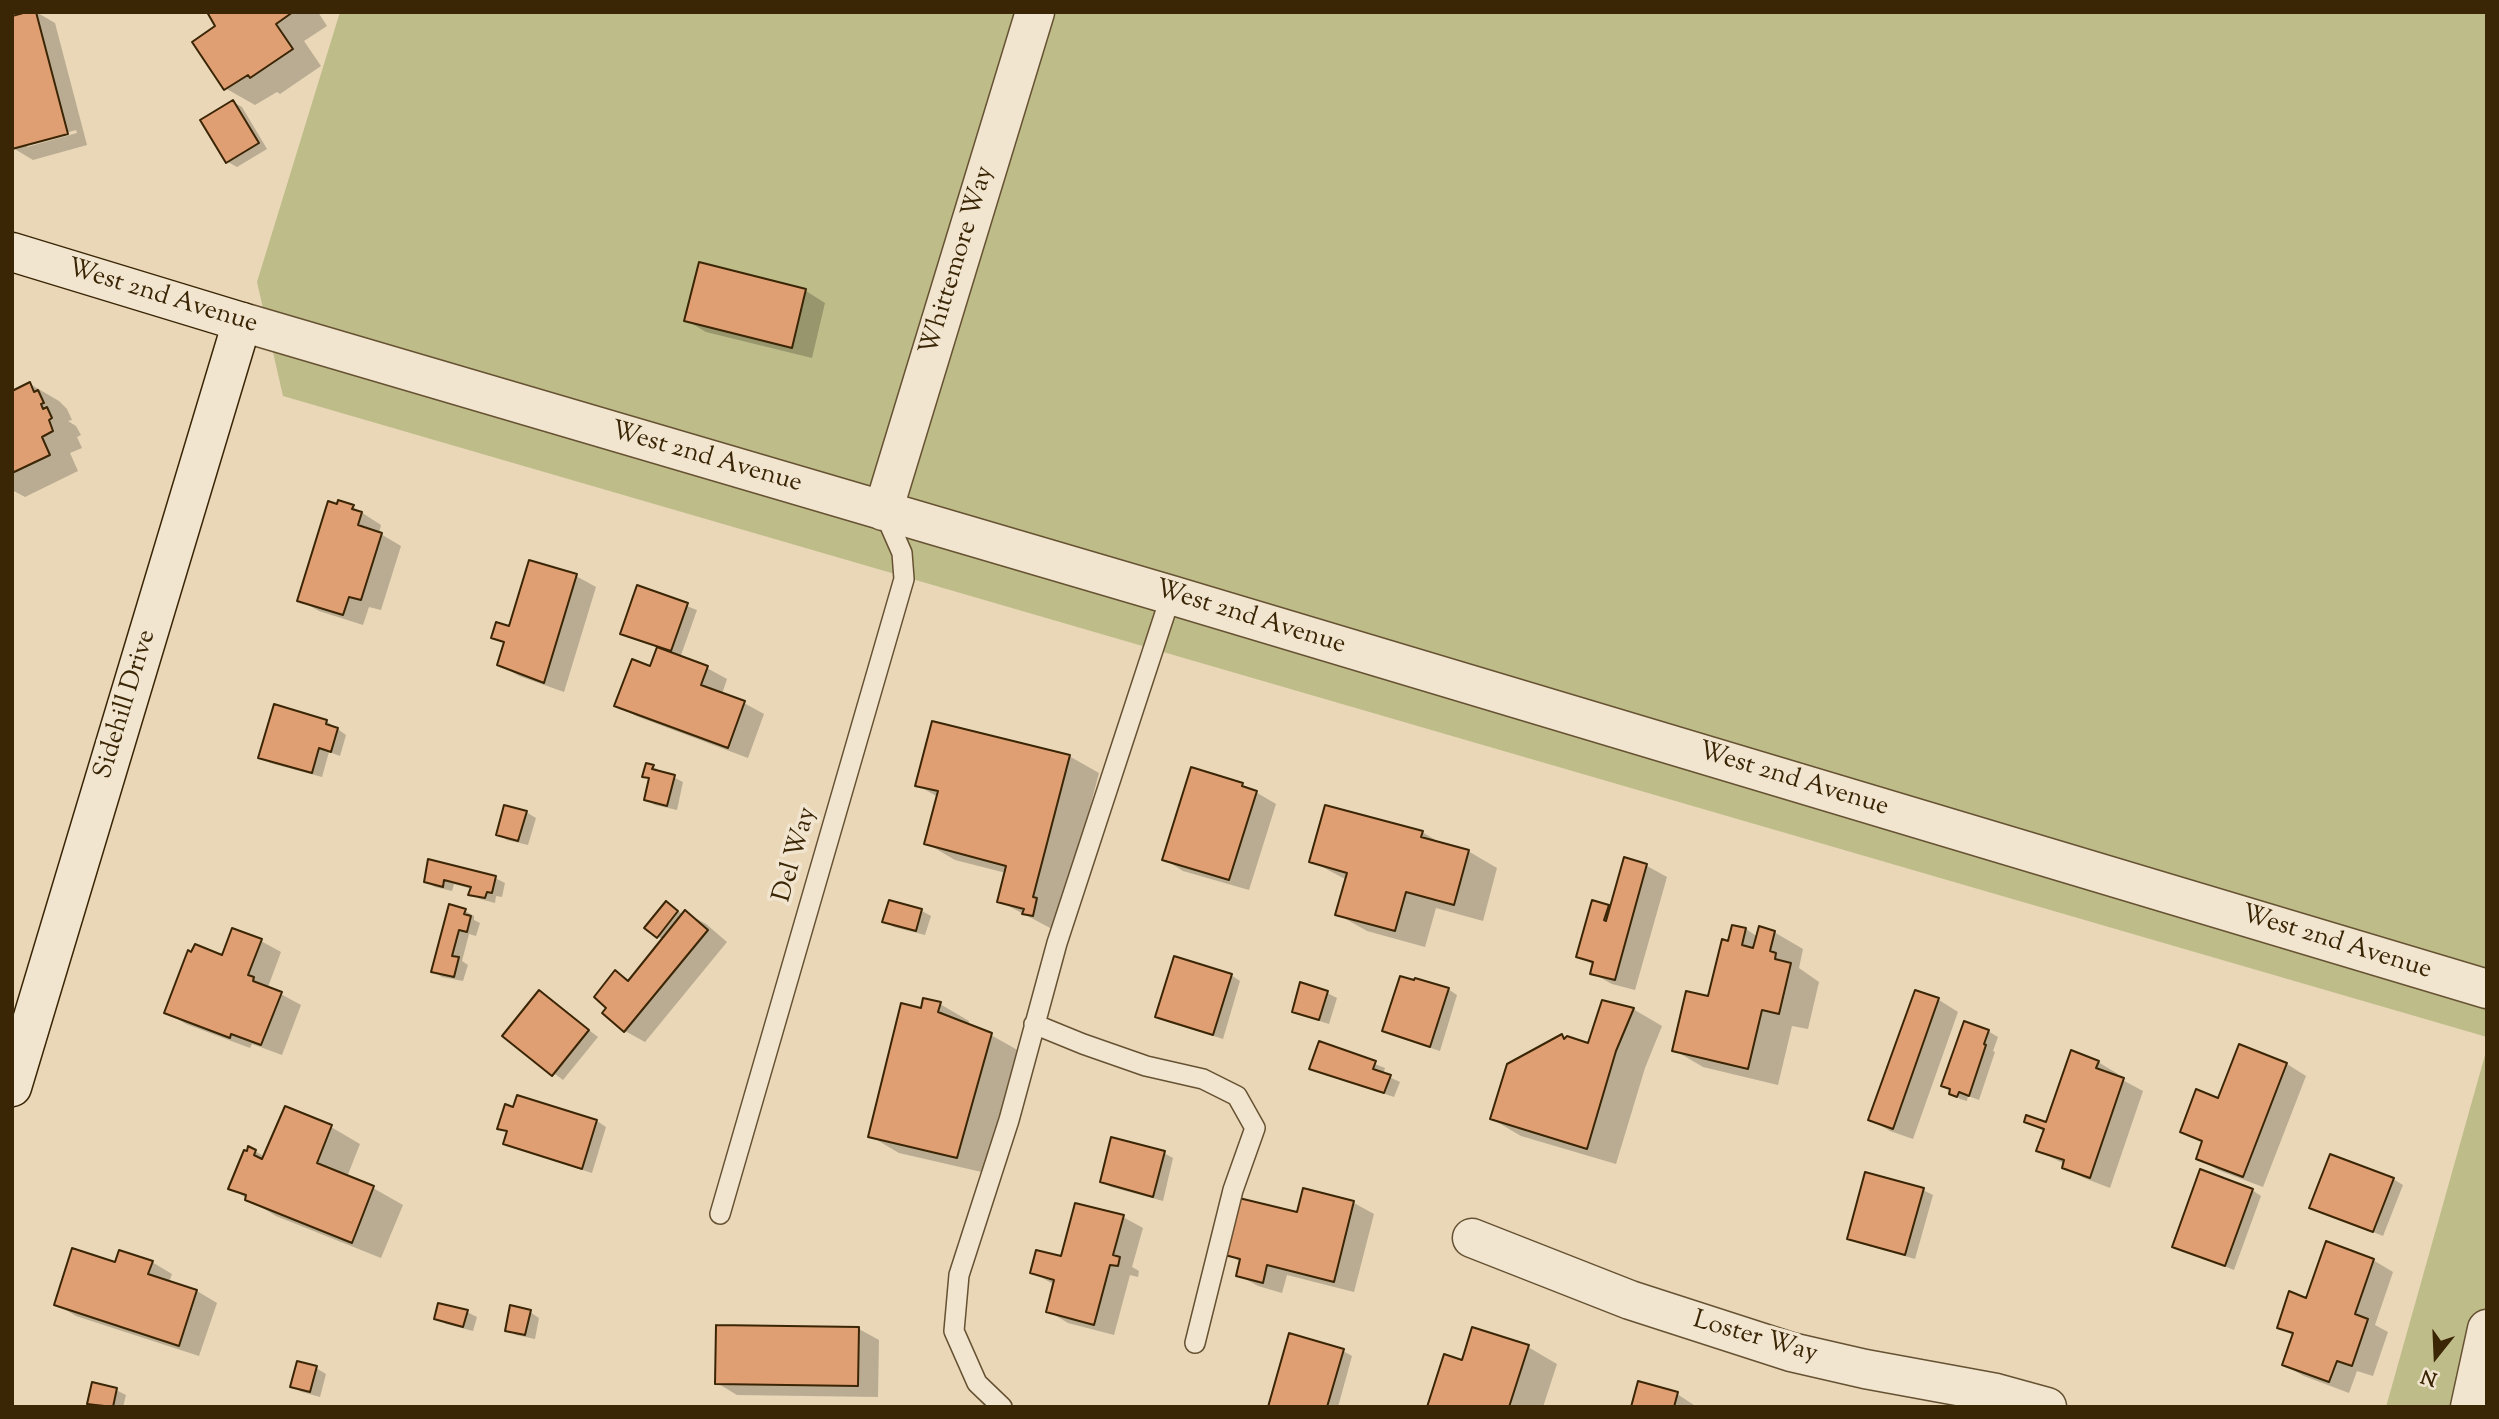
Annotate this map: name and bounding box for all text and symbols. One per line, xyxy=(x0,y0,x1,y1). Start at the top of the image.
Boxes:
street label: Whittemore Way xyxy=(915,163,1003,359)
street label: West 2nd Avenue xyxy=(63,254,261,342)
street label: West 2nd Avenue xyxy=(607,417,805,501)
street label: West 2nd Avenue xyxy=(1151,575,1349,663)
street label: Sidehill Drive xyxy=(90,627,164,783)
street label: West 2nd Avenue xyxy=(1694,737,1892,825)
street label: Del Way xyxy=(769,804,825,906)
street label: West 2nd Avenue xyxy=(2237,900,2435,988)
street label: Loster Way xyxy=(1689,1306,1821,1372)
north arrow xyxy=(2401,1321,2471,1391)
text: N xyxy=(2418,1361,2441,1392)

